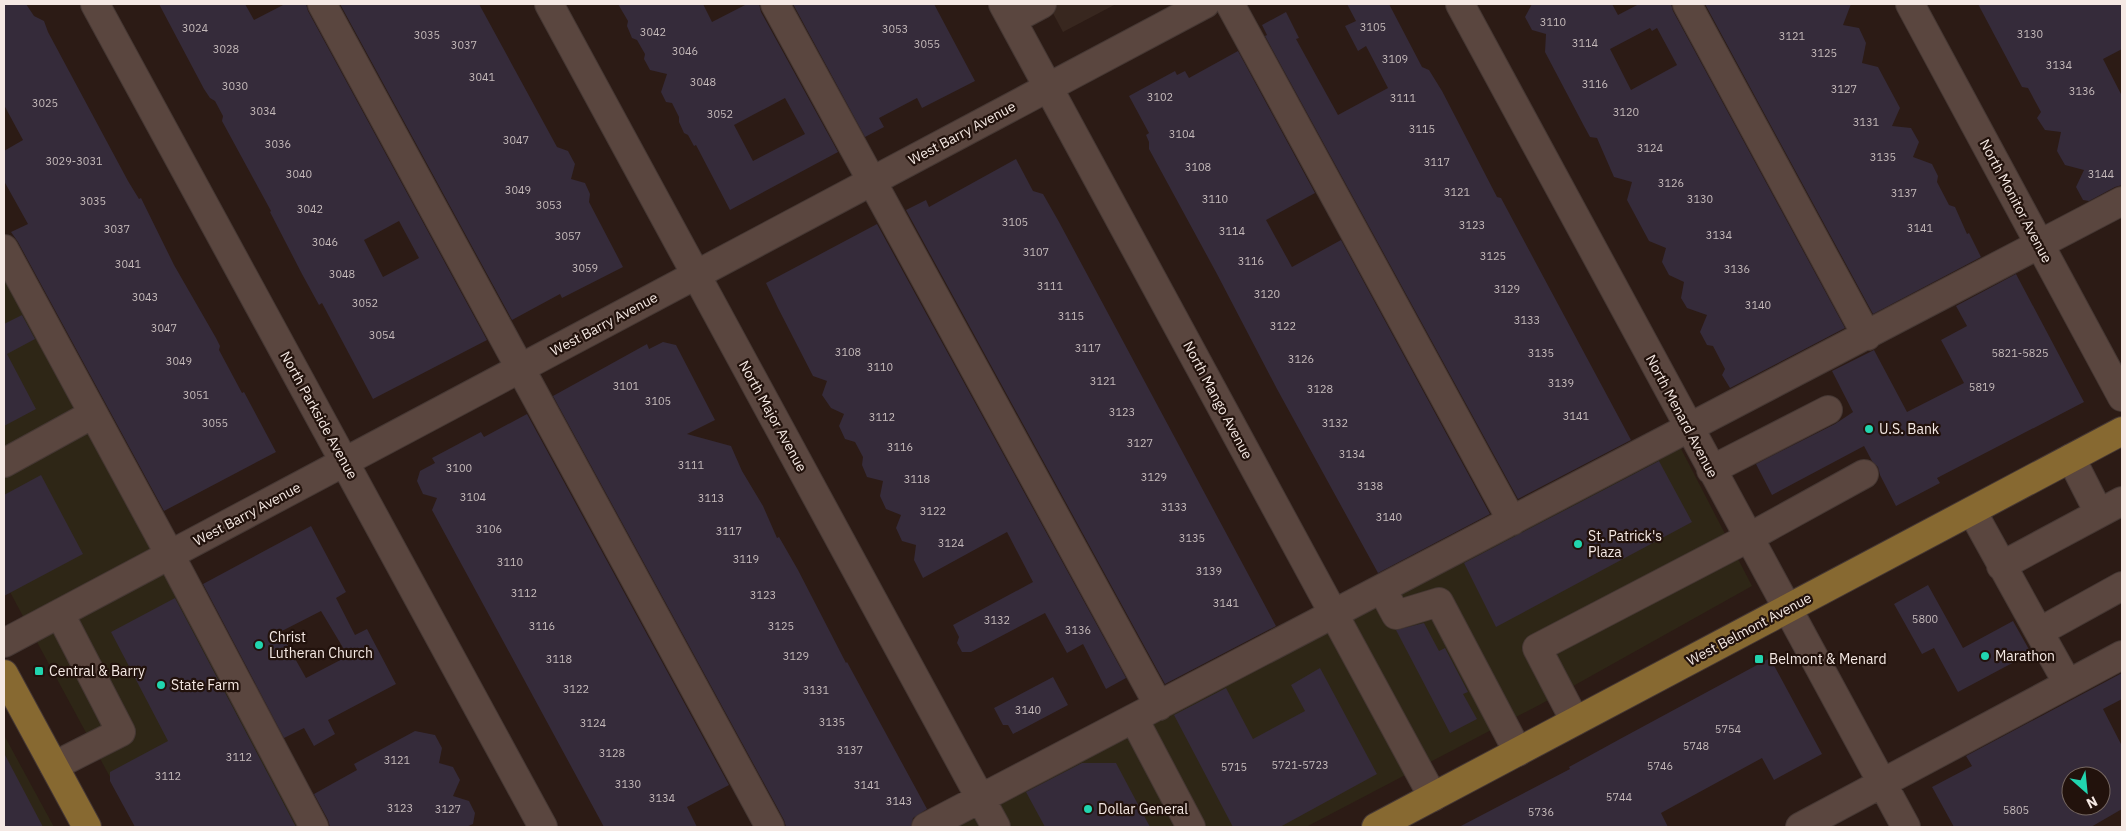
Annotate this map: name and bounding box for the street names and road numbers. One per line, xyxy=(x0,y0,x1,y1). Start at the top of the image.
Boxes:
street label: West Barry Avenue xyxy=(905,97,1019,169)
street label: North Monitor Avenue xyxy=(1976,136,2056,266)
street label: West Barry Avenue xyxy=(547,288,661,360)
street label: North Mango Avenue xyxy=(1179,338,1257,462)
street label: North Parkside Avenue xyxy=(276,348,362,482)
street label: North Menard Avenue xyxy=(1642,351,1722,481)
street label: North Major Avenue xyxy=(735,357,811,475)
street label: West Barry Avenue xyxy=(190,478,304,550)
street label: West Belmont Avenue xyxy=(1684,588,1815,669)

